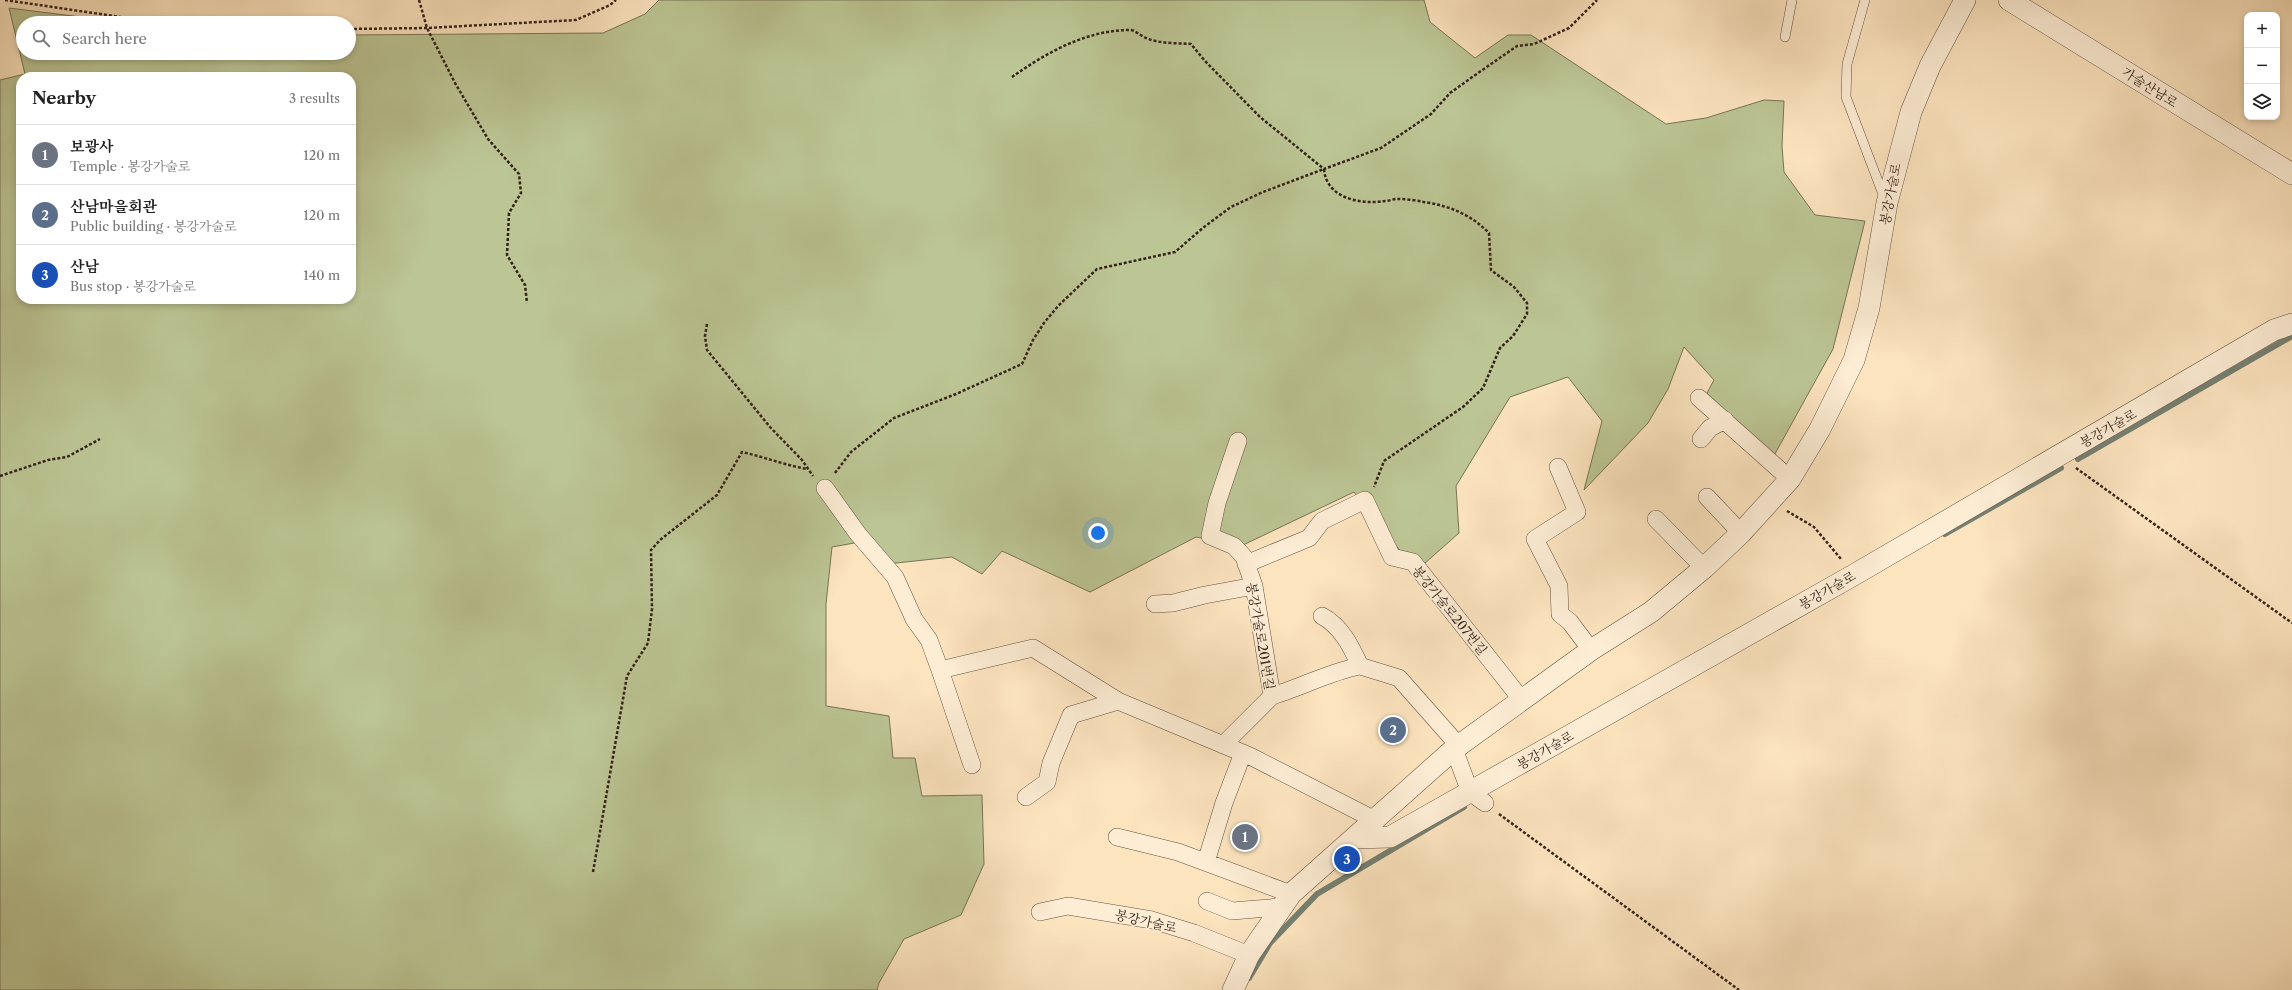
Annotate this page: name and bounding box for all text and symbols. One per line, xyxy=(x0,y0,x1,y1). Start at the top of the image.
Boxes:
map controls xyxy=(2244,12,2280,120)
button: + xyxy=(2244,12,2280,48)
search box xyxy=(16,16,356,60)
icon: search xyxy=(30,27,52,49)
text: Search here xyxy=(62,29,147,48)
button: − xyxy=(2244,48,2280,84)
street label: 가술산남로 xyxy=(2119,64,2181,111)
button: layers xyxy=(2244,84,2280,120)
text: Nearby xyxy=(32,88,96,108)
text: 3 results xyxy=(289,90,340,106)
text: 보광사 xyxy=(70,137,113,156)
text: 1 xyxy=(42,147,48,163)
text: 120 m xyxy=(303,147,340,163)
text: Temple · 봉강가술로 xyxy=(70,158,190,174)
street label: 봉강가술로 xyxy=(1876,161,1904,226)
text: 산남마을회관 xyxy=(70,197,157,216)
text: 2 xyxy=(41,207,49,223)
text: 120 m xyxy=(303,207,340,223)
text: Public building · 봉강가술로 xyxy=(70,218,236,234)
text: 산남 xyxy=(70,257,99,276)
text: 3 xyxy=(41,267,49,283)
text: 140 m xyxy=(303,267,340,283)
text: Bus stop · 봉강가술로 xyxy=(70,278,196,294)
street label: 봉강가술로 xyxy=(2077,405,2140,451)
your location xyxy=(1088,523,1108,543)
street label: 봉강가술로207번길 xyxy=(1409,562,1491,658)
street label: 봉강가술로 xyxy=(1796,567,1859,613)
street label: 봉강가술로201번길 xyxy=(1244,581,1278,691)
pin: 2 xyxy=(1380,715,1406,745)
street label: 봉강가술로 xyxy=(1514,727,1577,773)
pin: 1 xyxy=(1232,822,1258,852)
pin: 3 xyxy=(1334,844,1360,874)
street label: 봉강가술로 xyxy=(1114,906,1179,936)

